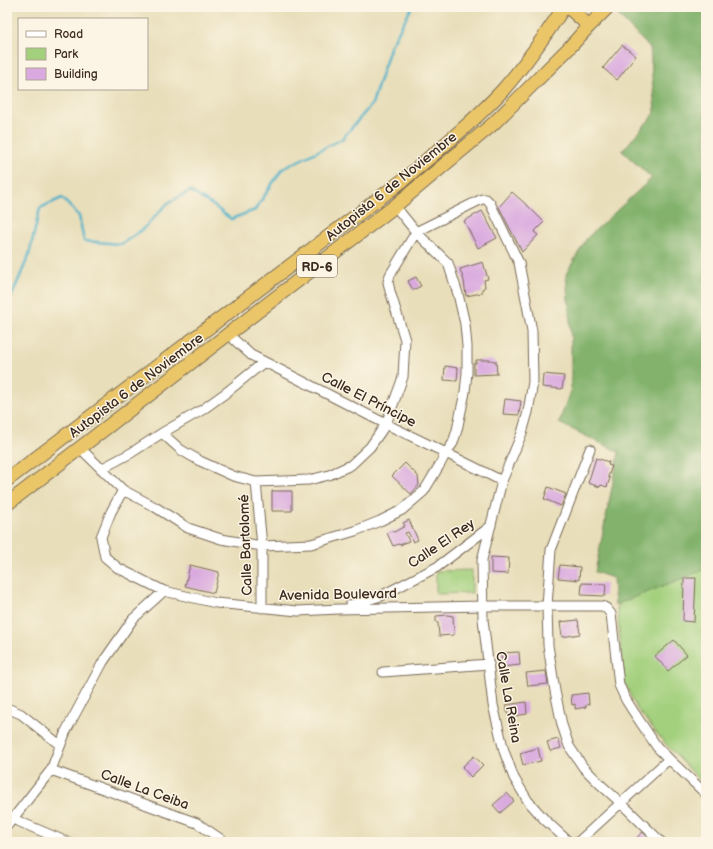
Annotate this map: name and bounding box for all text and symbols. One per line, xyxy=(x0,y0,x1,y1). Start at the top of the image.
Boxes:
legend xyxy=(18,18,148,90)
text: Road xyxy=(54,27,83,42)
text: Park xyxy=(54,47,78,62)
text: Building xyxy=(54,67,98,82)
street label: Autopista 6 de Noviembre xyxy=(322,128,460,245)
road number: RD-6 xyxy=(297,255,337,277)
street label: Autopista 6 de Noviembre xyxy=(66,329,207,441)
street label: Calle El Príncipe xyxy=(318,368,419,431)
street label: Calle Bartolomé xyxy=(235,493,256,596)
street label: Calle El Rey xyxy=(405,515,478,572)
street label: Avenida Boulevard xyxy=(279,585,397,604)
street label: Calle La Reina xyxy=(492,650,525,744)
street label: Calle La Ceiba xyxy=(98,766,191,813)

